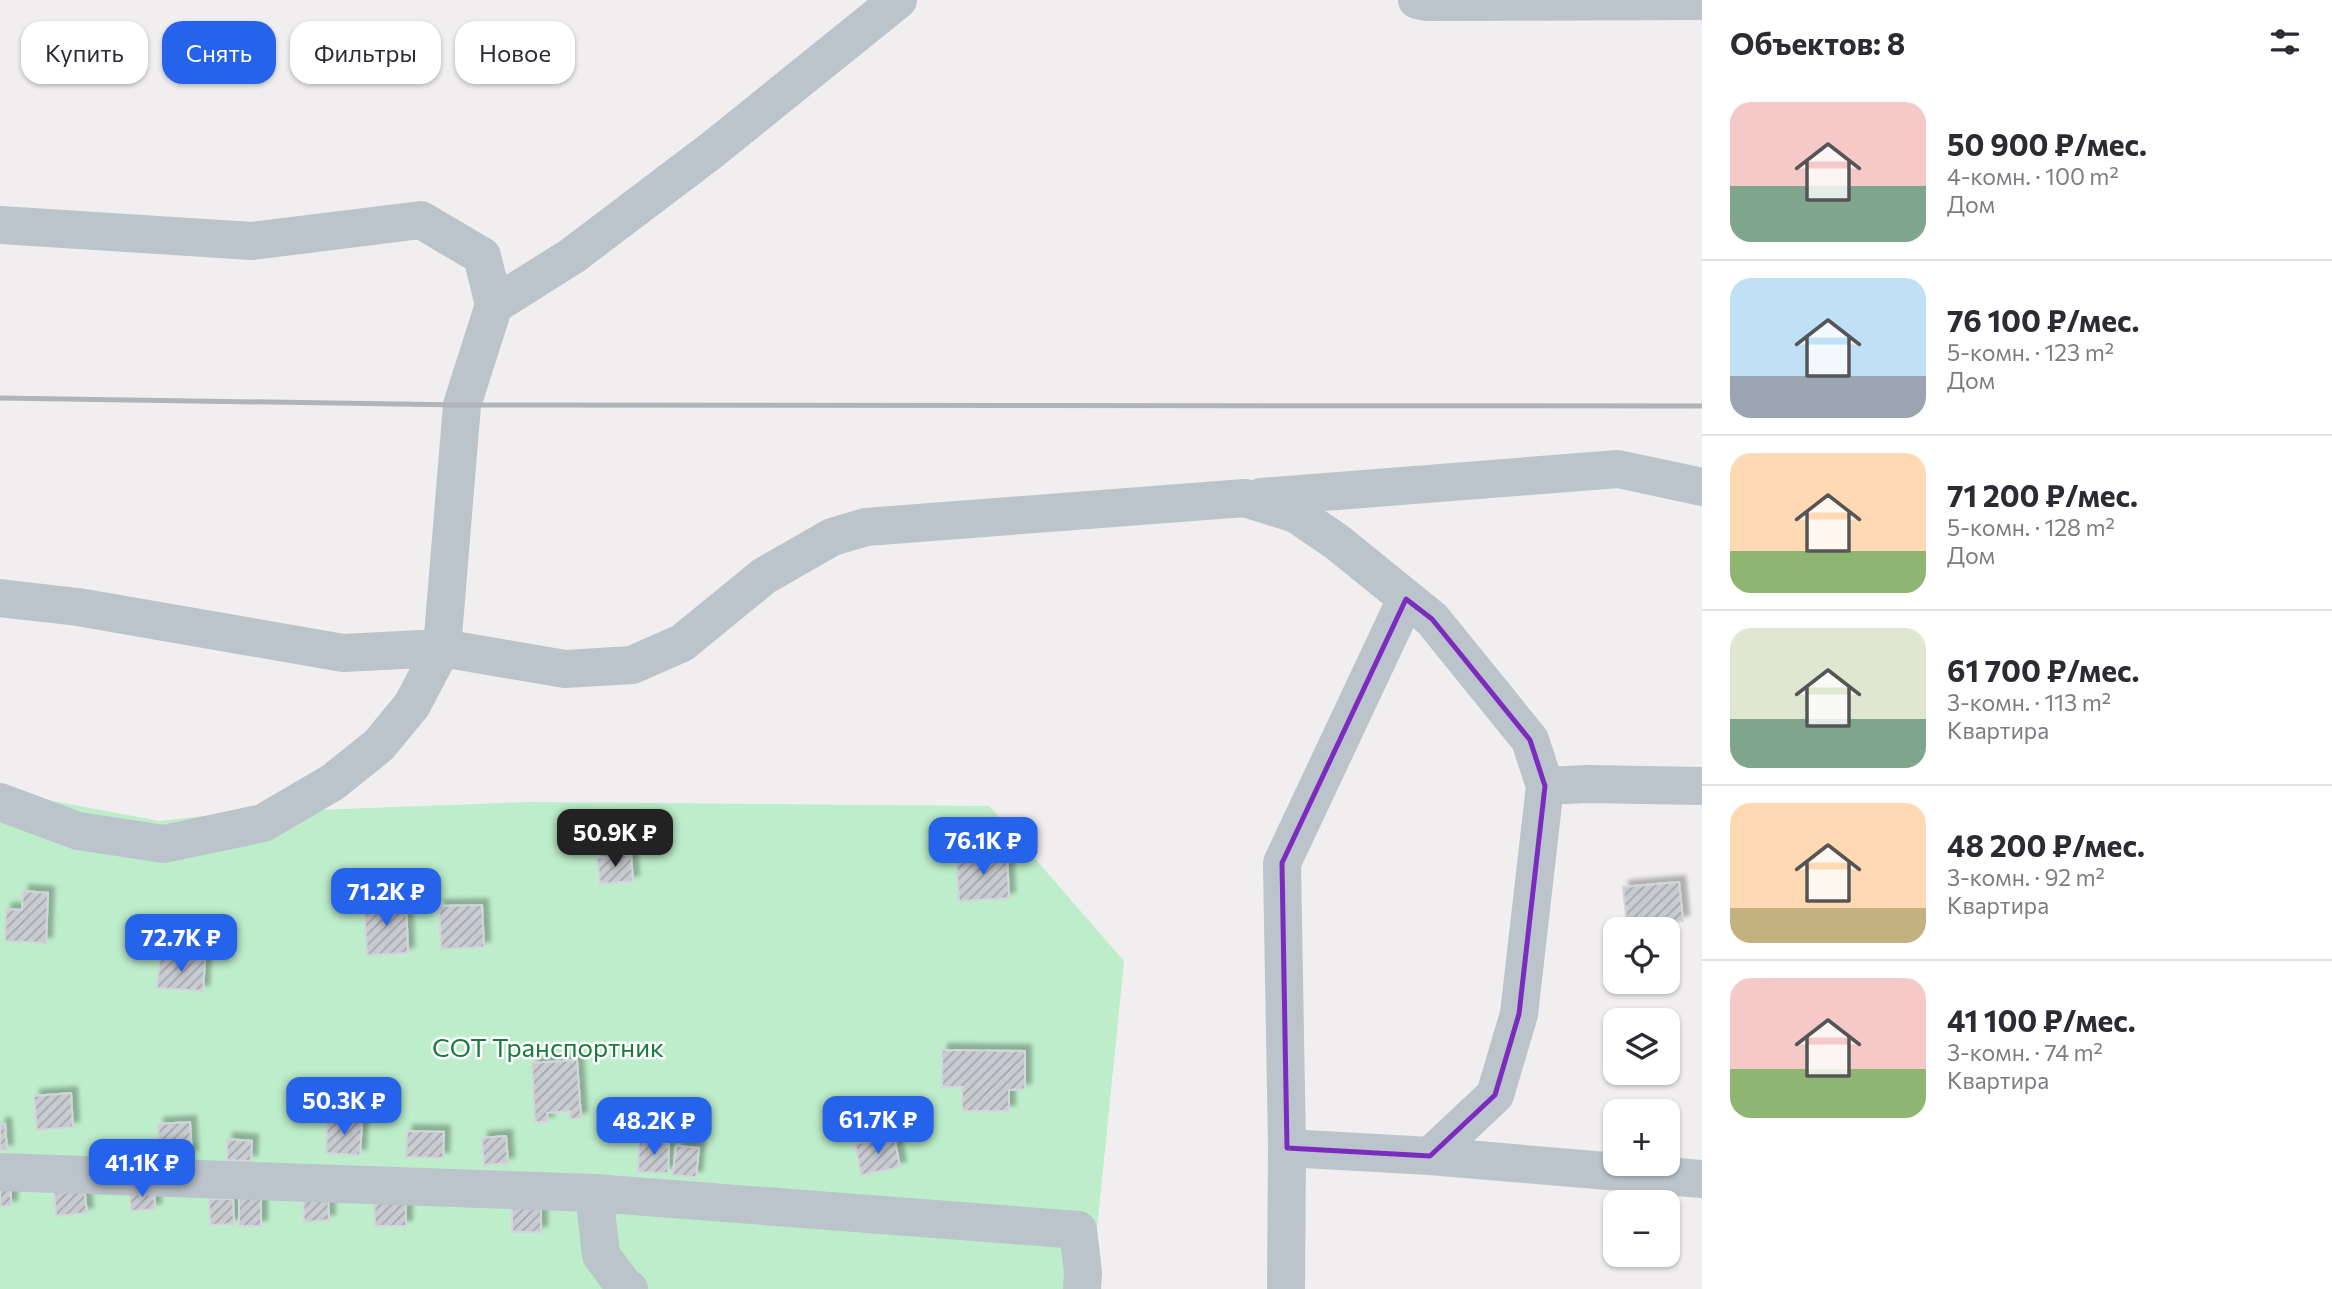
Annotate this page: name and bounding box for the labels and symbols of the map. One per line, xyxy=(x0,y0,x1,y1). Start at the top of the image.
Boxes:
pin: 50.9K ₽ xyxy=(550,810,680,869)
pin: 76.1K ₽ xyxy=(918,818,1048,877)
pin: 71.2K ₽ xyxy=(321,869,451,928)
pin: 72.7K ₽ xyxy=(116,914,246,974)
park label: СОТ Транспортник xyxy=(432,1031,664,1062)
pin: 50.3K ₽ xyxy=(279,1078,409,1137)
pin: 61.7K ₽ xyxy=(813,1096,943,1156)
pin: 48.2K ₽ xyxy=(589,1098,719,1157)
pin: 41.1K ₽ xyxy=(77,1140,207,1199)

